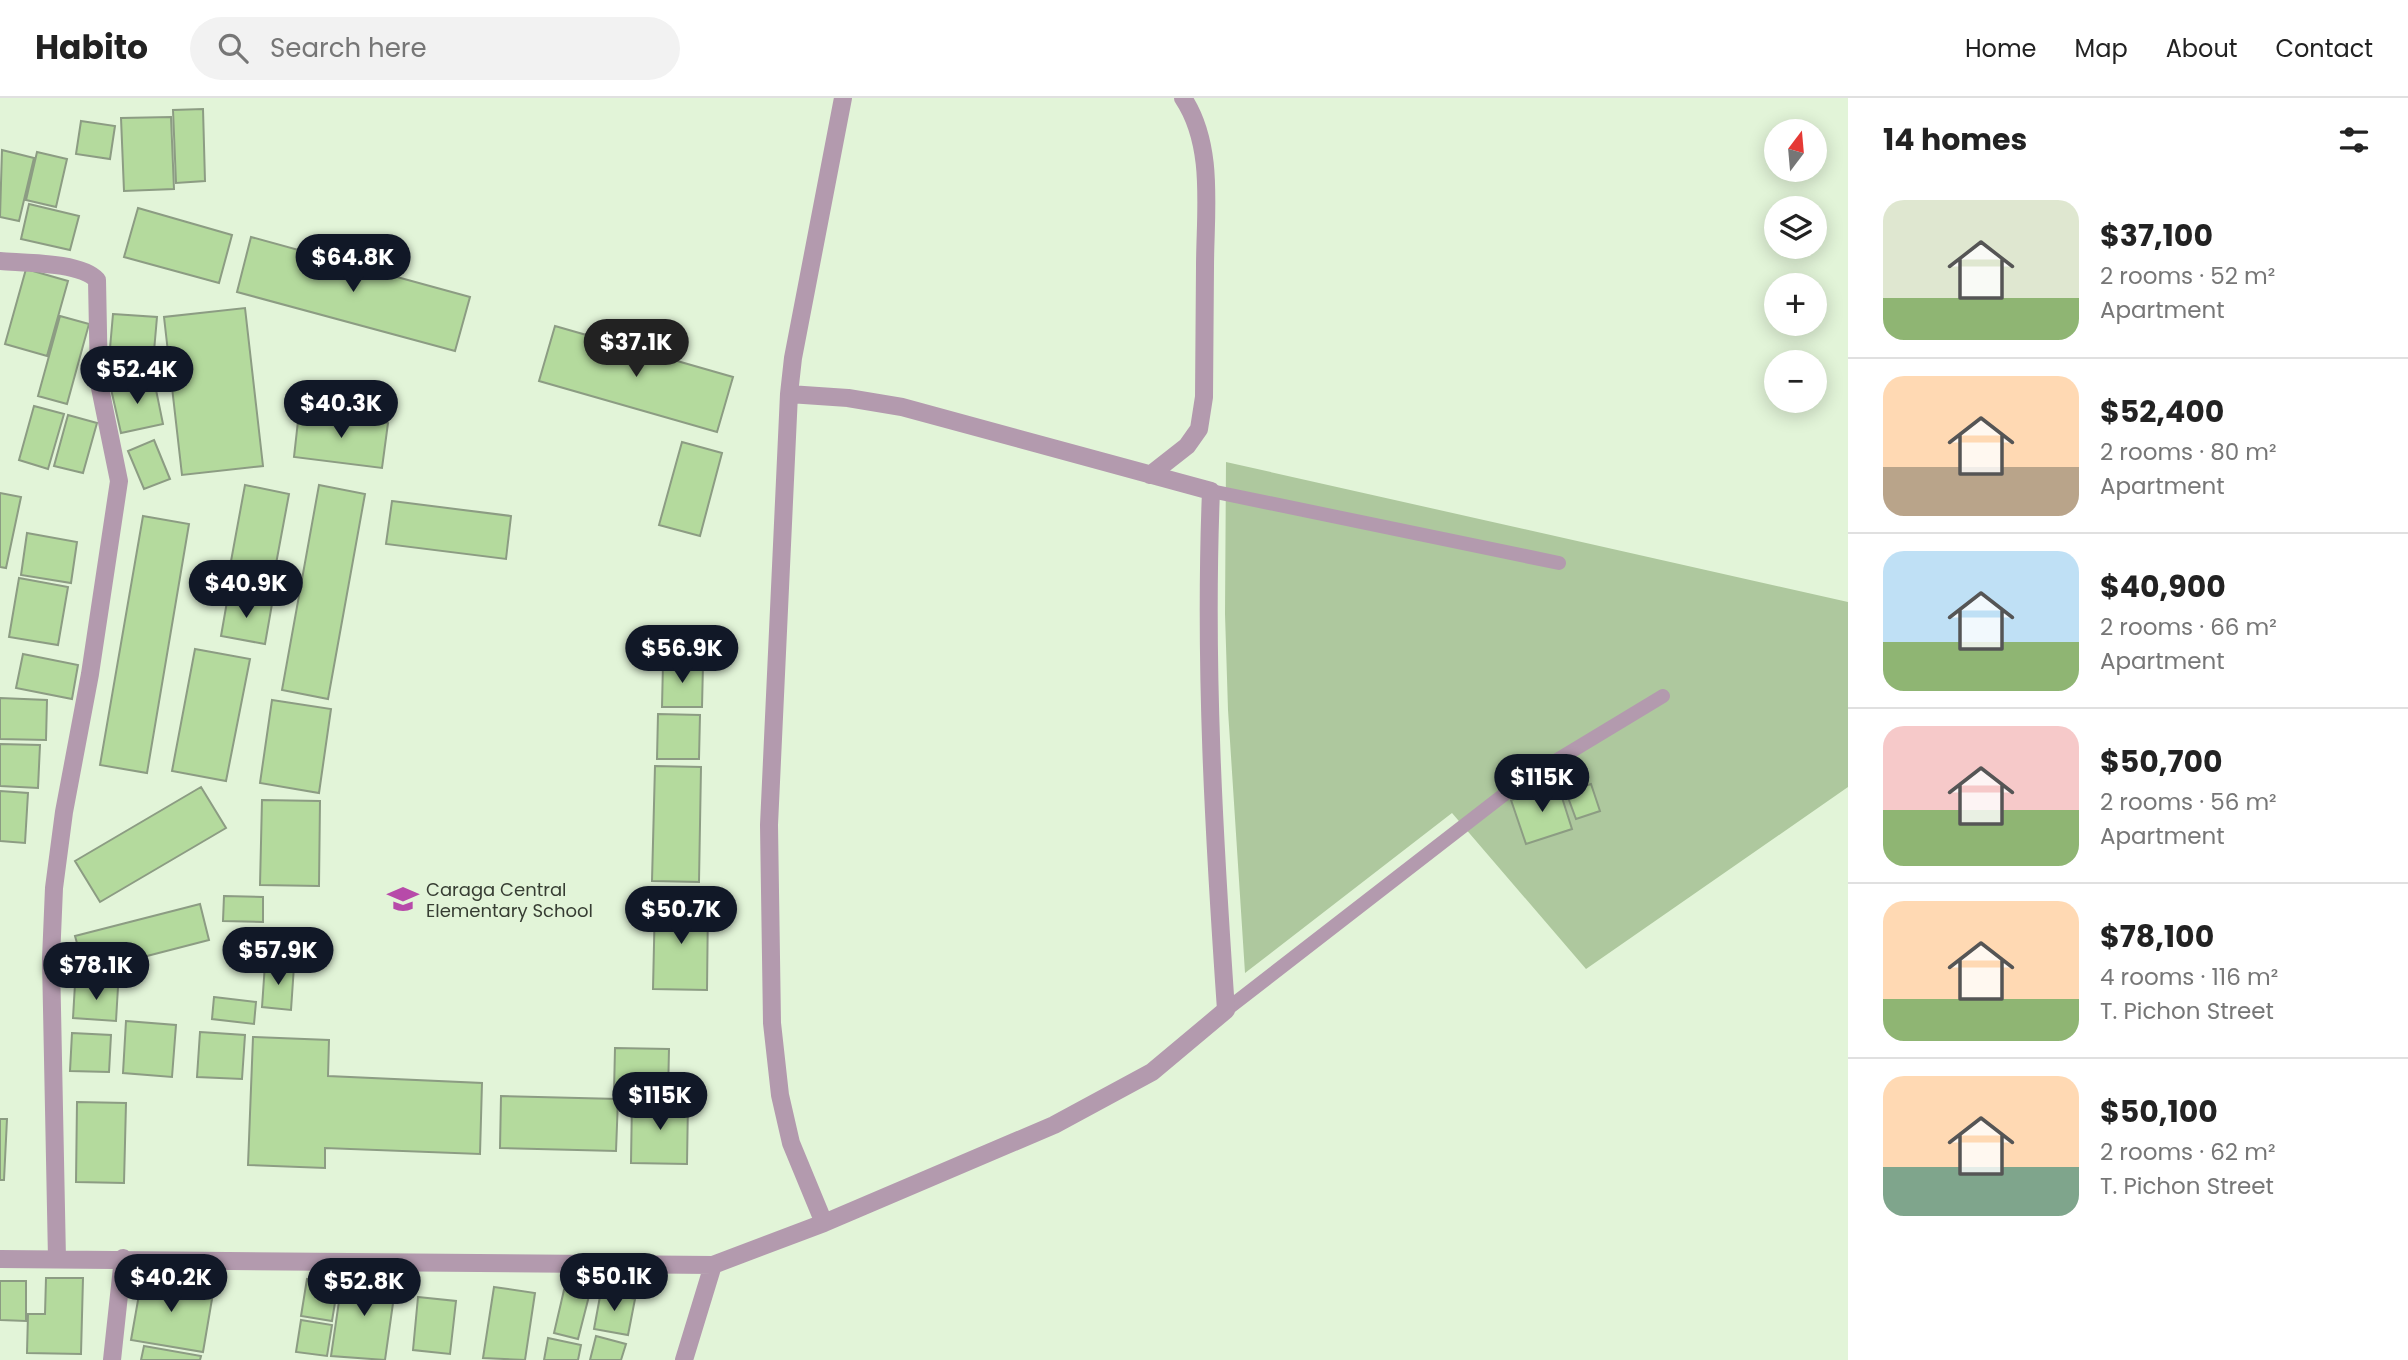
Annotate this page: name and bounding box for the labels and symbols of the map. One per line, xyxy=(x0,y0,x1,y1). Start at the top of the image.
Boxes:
north arrow xyxy=(1764,119,1827,182)
pin: $64.8K xyxy=(296,234,410,294)
pin: $37.1K xyxy=(579,320,693,379)
pin: $52.4K xyxy=(80,346,194,406)
pin: $40.3K xyxy=(284,380,398,440)
pin: $40.9K xyxy=(189,560,303,620)
pin: $56.9K xyxy=(625,626,739,685)
pin: $115K xyxy=(1493,754,1591,814)
place label: Caraga Central Elementary School xyxy=(426,877,593,923)
school or university icon: Caraga Central Elementary School xyxy=(386,882,420,916)
pin: $50.7K xyxy=(624,886,738,946)
pin: $57.9K xyxy=(221,928,335,987)
pin: $78.1K xyxy=(39,942,153,1002)
pin: $115K xyxy=(611,1072,709,1132)
pin: $40.2K xyxy=(114,1254,228,1314)
pin: $50.1K xyxy=(557,1254,671,1313)
pin: $52.8K xyxy=(307,1258,421,1318)

